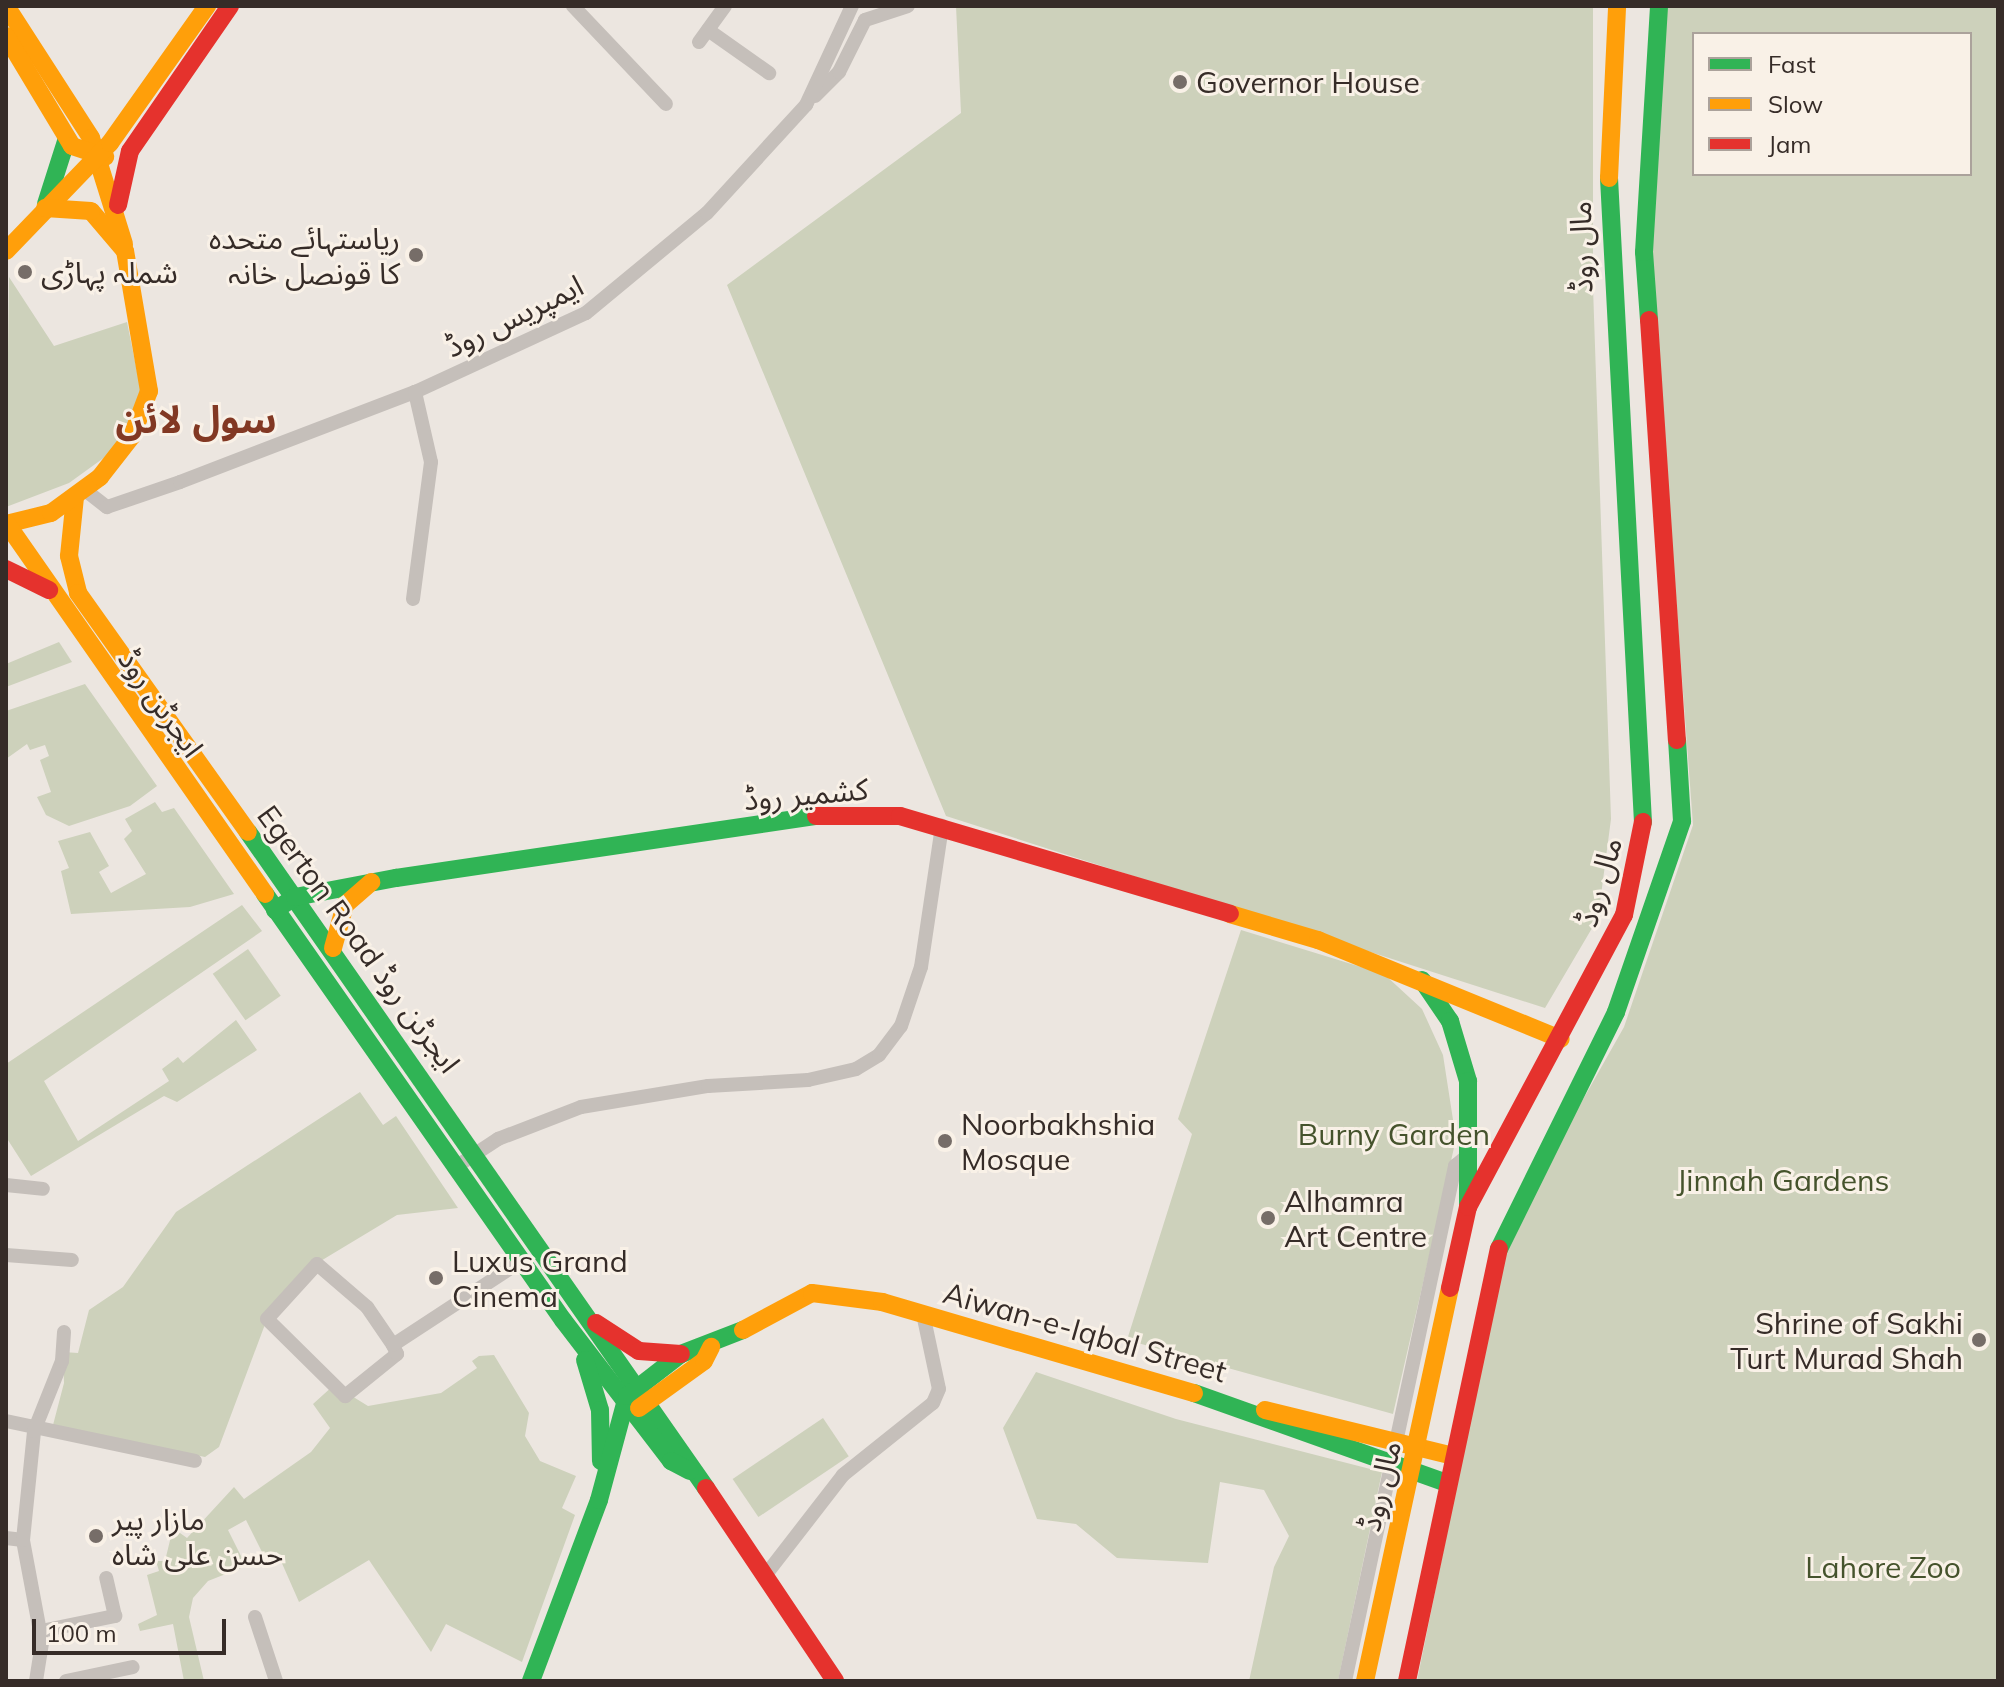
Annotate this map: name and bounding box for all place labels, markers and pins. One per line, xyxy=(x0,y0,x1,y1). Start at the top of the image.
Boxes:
place label: Governor House xyxy=(1196,64,1420,100)
marker: Governor House xyxy=(1171,73,1189,91)
place label: ریاستہائے متحدہ کا قونصل خانہ xyxy=(209,220,400,290)
marker: ریاستہائے متحدہ کا قونصل خانہ xyxy=(407,246,425,264)
place label: شملہ پہاڑی xyxy=(41,254,178,290)
marker: شملہ پہاڑی xyxy=(16,263,34,281)
place label: Noorbakhshia Mosque xyxy=(961,1106,1155,1176)
marker: Noorbakhshia Mosque xyxy=(936,1132,954,1150)
place label: Alhamra Art Centre xyxy=(1284,1183,1427,1254)
marker: Alhamra Art Centre xyxy=(1259,1209,1277,1227)
place label: Luxus Grand Cinema xyxy=(452,1243,628,1314)
marker: Luxus Grand Cinema xyxy=(427,1269,445,1287)
place label: Shrine of Sakhi Turt Murad Shah xyxy=(1730,1305,1963,1376)
marker: Shrine of Sakhi Turt Murad Shah xyxy=(1970,1331,1988,1349)
place label: مازار پیر حسن علی شاہ xyxy=(112,1501,283,1572)
marker: مازار پیر حسن علی شاہ xyxy=(87,1527,105,1545)

